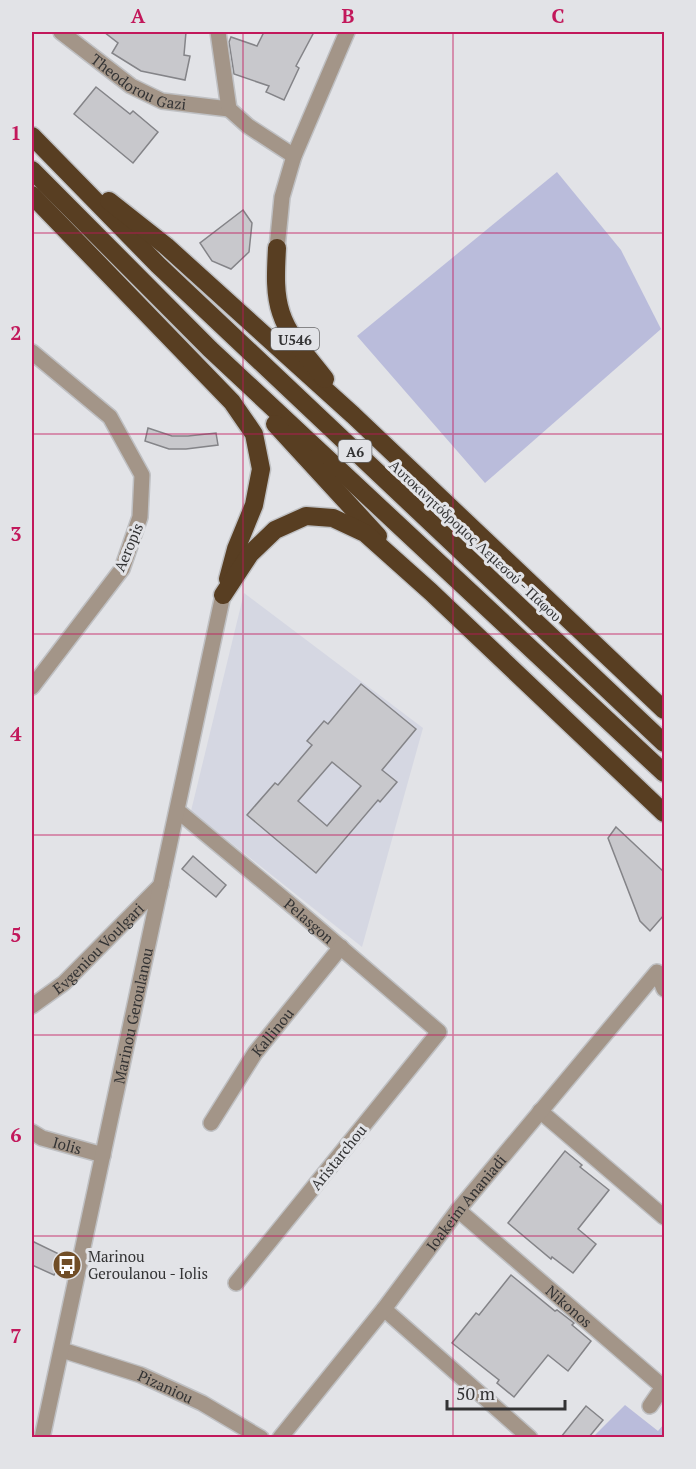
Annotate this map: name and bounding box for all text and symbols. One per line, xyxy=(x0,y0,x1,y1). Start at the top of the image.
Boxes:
text: A xyxy=(131,2,146,29)
text: B xyxy=(342,2,355,29)
text: C xyxy=(551,2,565,29)
street label: Theodorou Gazi xyxy=(87,49,188,114)
text: 1 xyxy=(10,119,22,146)
text: 2 xyxy=(10,319,22,346)
road number: U546 xyxy=(271,328,319,350)
road number: A6 xyxy=(338,440,372,462)
street label: Αυτοκινητόδρομος Λεμεσού - Πάφου xyxy=(385,455,567,625)
text: 3 xyxy=(10,520,22,547)
street label: Aeropis xyxy=(109,520,147,574)
text: 4 xyxy=(10,720,22,747)
street label: Pelasgon xyxy=(280,893,339,948)
street label: Evgeniou Voulgari xyxy=(48,898,148,998)
text: 5 xyxy=(10,921,22,948)
street label: Marinou Geroulanou xyxy=(108,945,157,1086)
street label: Kallinou xyxy=(247,1003,298,1060)
street label: Aristarchou xyxy=(305,1120,371,1194)
text: 6 xyxy=(10,1121,22,1148)
street label: Iolis xyxy=(51,1132,84,1159)
street label: Ioakeim Ananiadi xyxy=(421,1150,510,1255)
place label: Marinou Geroulanou - Iolis xyxy=(88,1246,208,1283)
bus stop icon: Marinou Geroulanou - Iolis xyxy=(51,1249,83,1281)
street label: Nikonos xyxy=(542,1281,597,1332)
text: 7 xyxy=(10,1322,22,1349)
street label: Pizaniou xyxy=(135,1365,197,1408)
scale bar xyxy=(447,1373,566,1411)
text: 50 m xyxy=(456,1381,496,1405)

